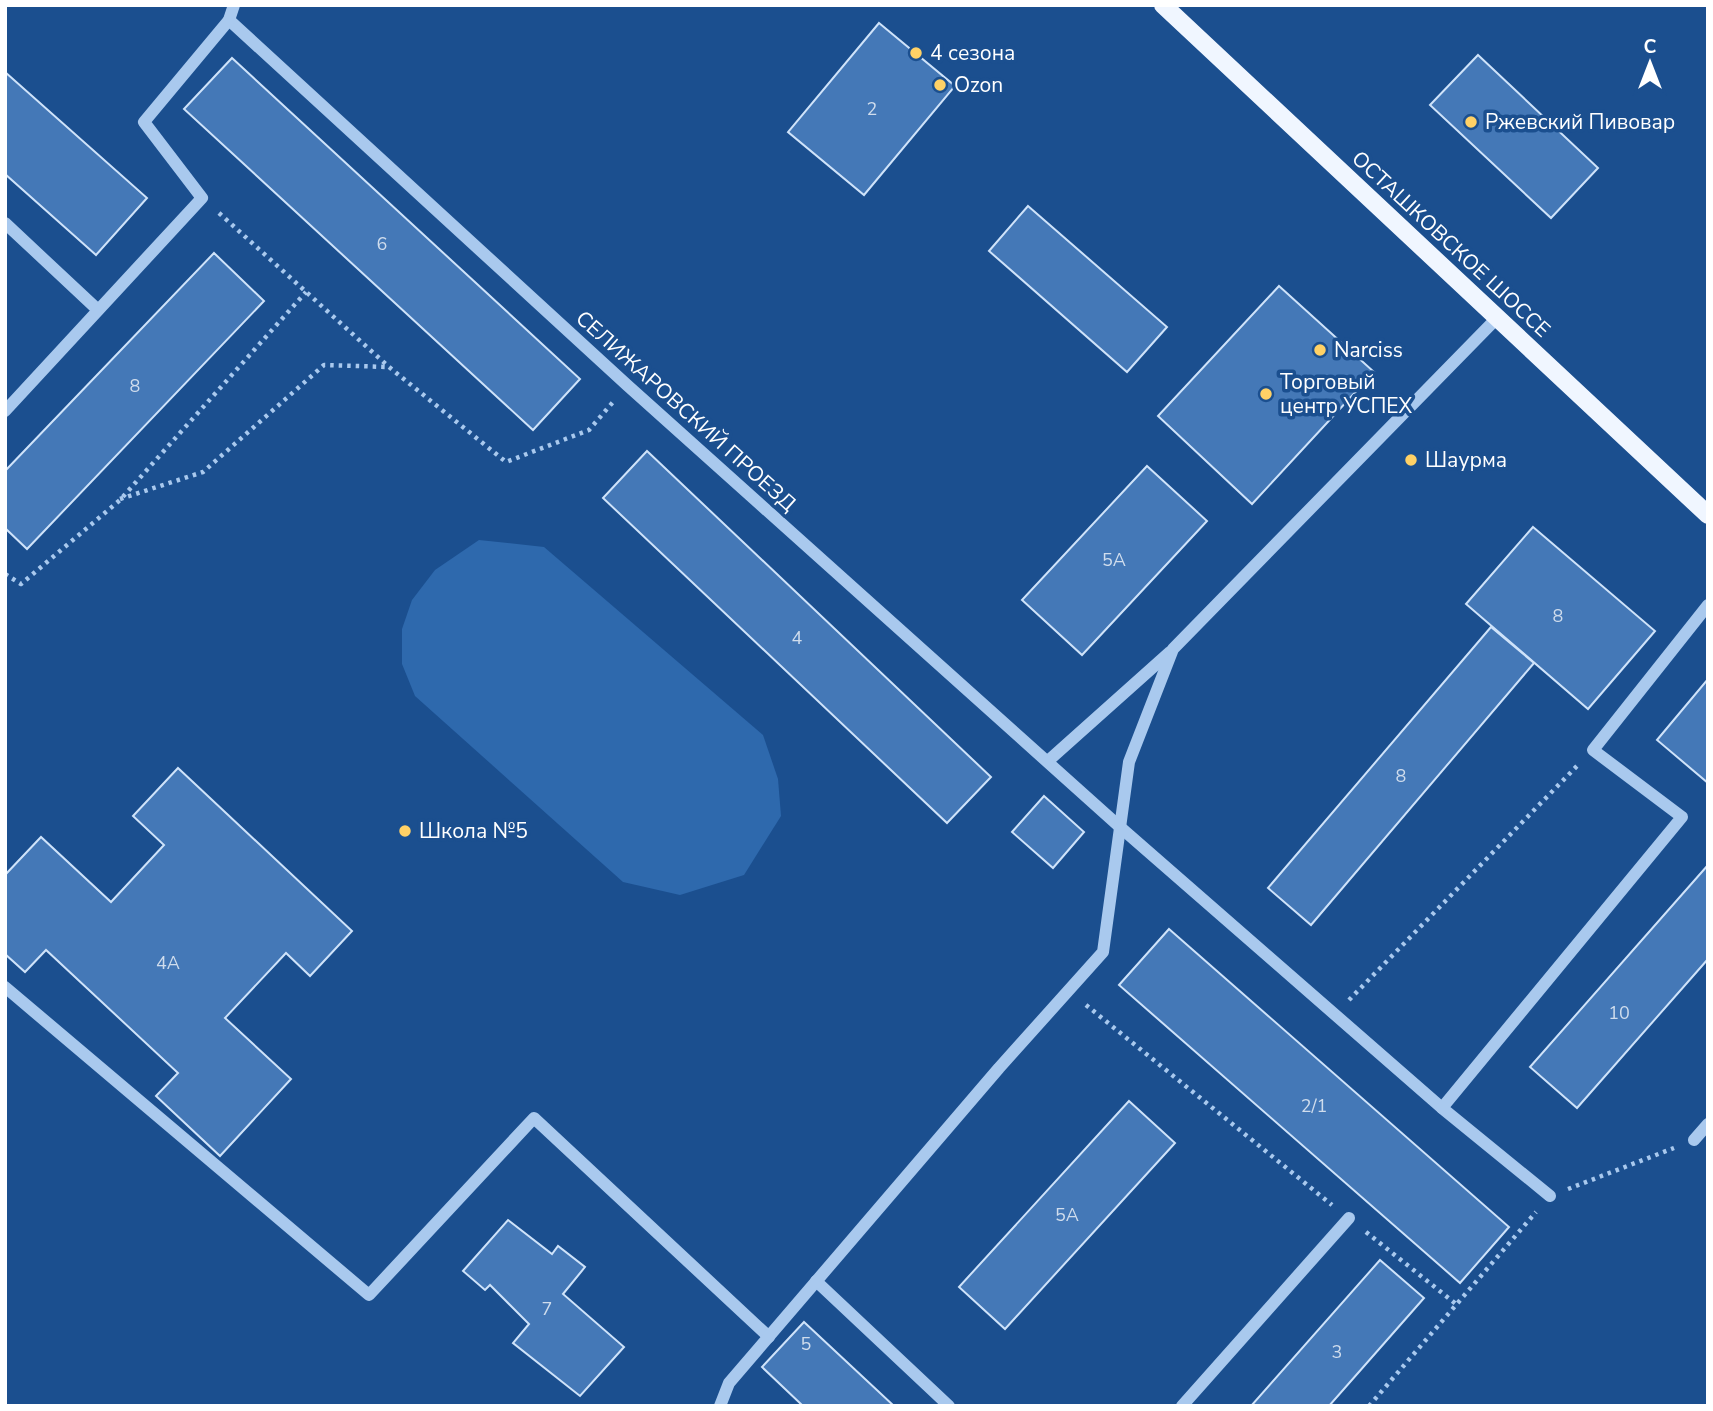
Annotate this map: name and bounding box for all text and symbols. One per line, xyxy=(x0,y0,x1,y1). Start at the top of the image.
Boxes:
north arrow xyxy=(1615,28,1685,98)
text: С xyxy=(1644,34,1657,60)
place label: 4 сезона xyxy=(930,39,1015,67)
marker: 4 сезона xyxy=(908,45,924,61)
place label: Ozon xyxy=(954,71,1003,99)
marker: Ozon xyxy=(932,77,948,93)
house number: 2 xyxy=(867,97,877,121)
place label: Ржевский Пивовар xyxy=(1485,108,1675,136)
marker: Ржевский Пивовар xyxy=(1463,114,1479,130)
street label: ОСТАШКОВСКОЕ ШОССЕ xyxy=(1346,145,1556,343)
house number: 6 xyxy=(377,232,387,256)
street label: СЕЛИЖАРОВСКИЙ ПРОЕЗД xyxy=(570,304,802,518)
place label: Narciss xyxy=(1334,336,1403,364)
marker: Narciss xyxy=(1312,342,1328,358)
place label: Торговый центр УСПЕХ xyxy=(1280,368,1412,420)
house number: 8 xyxy=(130,374,140,398)
marker: Торговый центр УСПЕХ xyxy=(1258,386,1274,402)
place label: Шаурма xyxy=(1425,446,1507,474)
marker: Шаурма xyxy=(1403,452,1419,468)
house number: 5А xyxy=(1102,548,1126,572)
house number: 8 xyxy=(1553,604,1563,628)
house number: 4 xyxy=(792,626,803,650)
house number: 8 xyxy=(1396,764,1406,788)
place label: Школа №5 xyxy=(419,817,528,845)
marker: Школа №5 xyxy=(397,823,413,839)
house number: 4А xyxy=(156,951,180,975)
house number: 10 xyxy=(1608,1001,1630,1025)
house number: 2/1 xyxy=(1301,1094,1327,1118)
house number: 5А xyxy=(1055,1203,1079,1227)
house number: 7 xyxy=(542,1297,552,1321)
house number: 5 xyxy=(801,1332,811,1356)
house number: 3 xyxy=(1332,1340,1342,1364)

